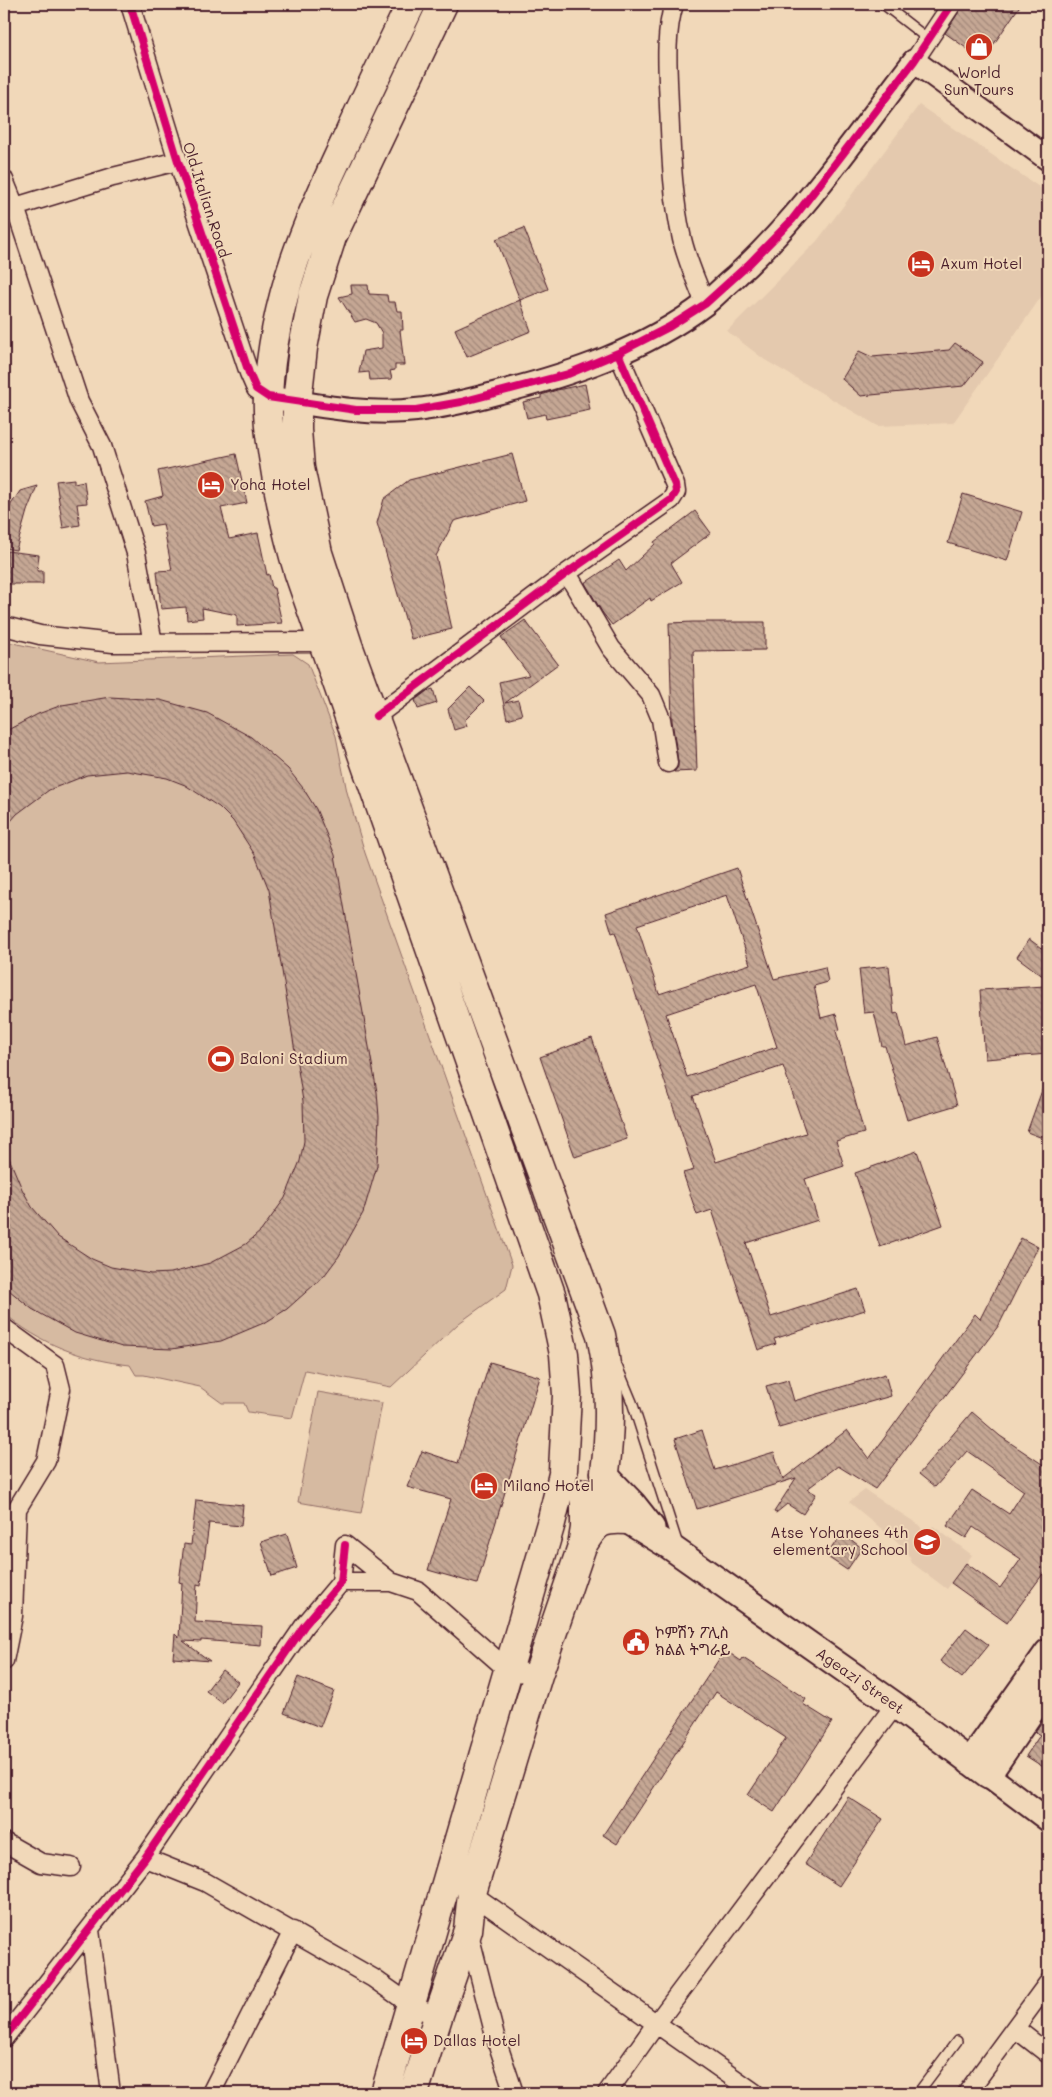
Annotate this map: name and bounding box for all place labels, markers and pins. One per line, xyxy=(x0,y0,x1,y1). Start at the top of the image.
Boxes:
shop icon: World Sun Tours xyxy=(964,32,994,62)
place label: World Sun Tours xyxy=(944,62,1014,99)
hotel icon: Axum Hotel xyxy=(906,249,936,279)
place label: Axum Hotel xyxy=(940,253,1022,273)
hotel icon: Yoha Hotel xyxy=(196,470,226,500)
place label: Yoha Hotel xyxy=(230,474,311,494)
sports icon: Baloni Stadium xyxy=(206,1044,236,1074)
place label: Baloni Stadium xyxy=(240,1048,348,1068)
hotel icon: Milano Hotel xyxy=(469,1471,499,1501)
place label: Milano Hotel xyxy=(503,1475,594,1495)
place label: Atse Yohanees 4th elementary School xyxy=(770,1522,908,1559)
school or university icon: Atse Yohanees 4th elementary School xyxy=(912,1527,942,1557)
place label: ኮምሽን ፖሊስ ክልል ትግራይ xyxy=(655,1622,731,1659)
public building icon: ኮምሽን ፖሊስ ክልል ትግራይ xyxy=(621,1627,651,1657)
hotel icon: Dallas Hotel xyxy=(399,2026,429,2056)
place label: Dallas Hotel xyxy=(433,2030,521,2050)

